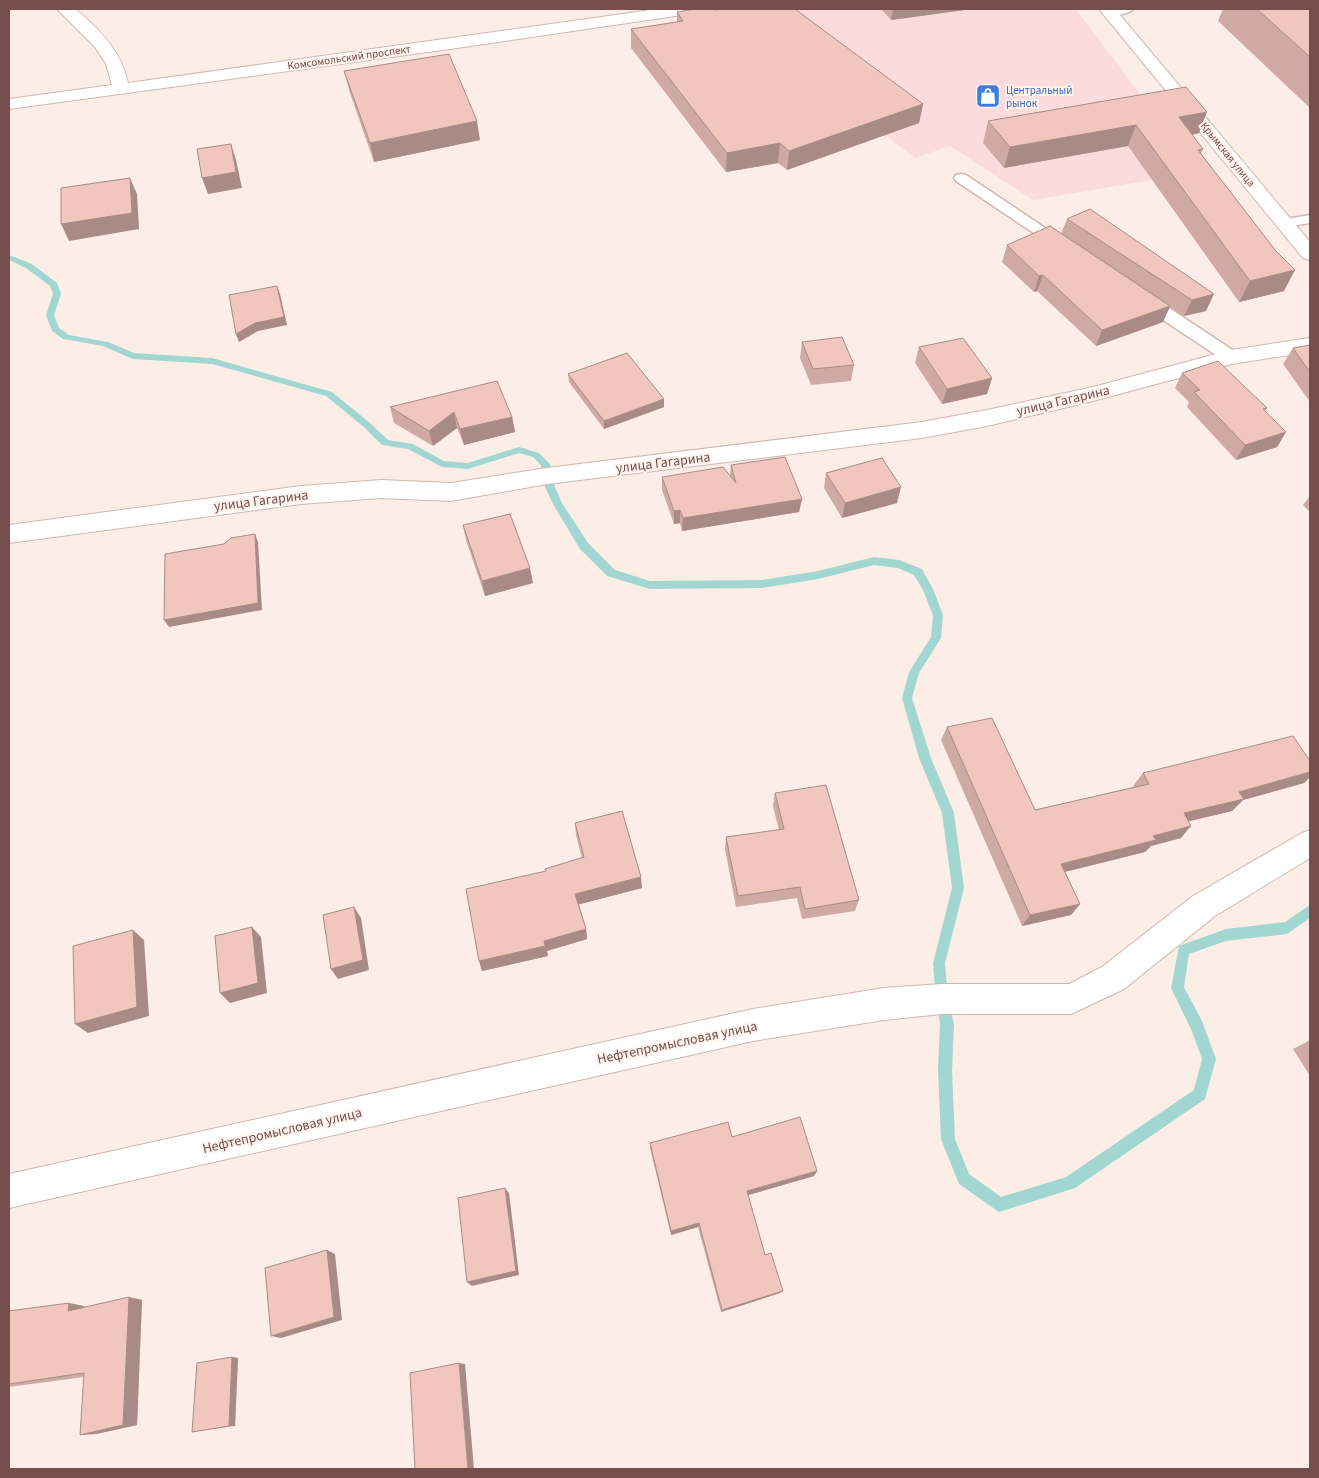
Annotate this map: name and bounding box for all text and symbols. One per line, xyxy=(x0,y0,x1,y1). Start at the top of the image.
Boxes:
street label: Комсомольский проспект xyxy=(287,41,412,74)
shop icon: Центральный рынок xyxy=(975,83,1001,109)
place label: Центральный рынок xyxy=(1006,83,1072,111)
street label: Крымская улица xyxy=(1197,119,1258,190)
street label: улица Гагарина xyxy=(1015,381,1112,421)
street label: улица Гагарина xyxy=(615,447,712,479)
street label: улица Гагарина xyxy=(213,485,310,517)
street label: Нефтепромысловая улица xyxy=(595,1016,759,1070)
street label: Нефтепромысловая улица xyxy=(200,1103,364,1159)

